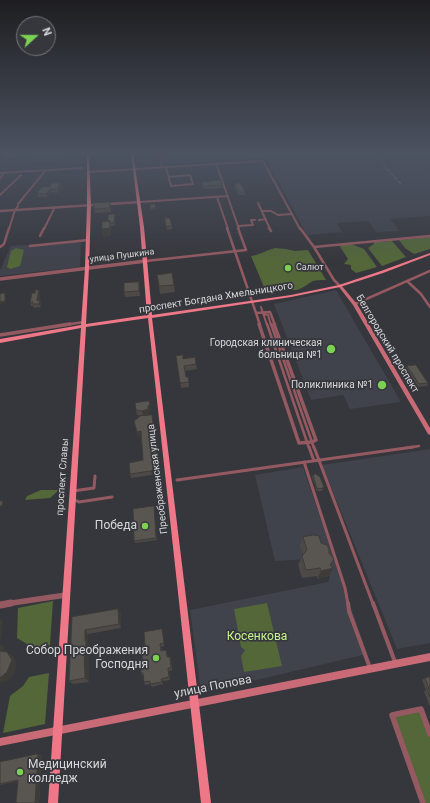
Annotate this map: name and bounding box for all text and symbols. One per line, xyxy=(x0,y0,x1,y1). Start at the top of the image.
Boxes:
north arrow xyxy=(16,16,56,56)
text: N xyxy=(39,26,54,38)
street label: улица Пушкина xyxy=(89,247,155,265)
marker: Салют xyxy=(283,263,293,273)
place label: Салют xyxy=(296,263,324,273)
street label: проспект Богдана Хмельницкого xyxy=(138,280,294,316)
street label: Белгородский проспект xyxy=(353,293,421,395)
place label: Городская клиническая больница №1 xyxy=(210,337,322,360)
marker: Городская клиническая больница №1 xyxy=(325,343,337,355)
place label: Поликлиника №1 xyxy=(291,379,373,391)
marker: Поликлиника №1 xyxy=(376,379,388,391)
street label: Преображенская улица xyxy=(145,423,171,535)
street label: проспект Славы xyxy=(54,438,72,516)
place label: Победа xyxy=(95,519,137,533)
marker: Победа xyxy=(140,521,150,531)
park label: Косенкова xyxy=(227,630,287,644)
place label: Собор Преображения Господня xyxy=(26,644,148,672)
marker: Собор Преображения Господня xyxy=(151,653,161,663)
street label: улица Попова xyxy=(173,672,253,702)
place label: Медицинский колледж xyxy=(28,758,107,786)
marker: Медицинский колледж xyxy=(15,767,25,777)

